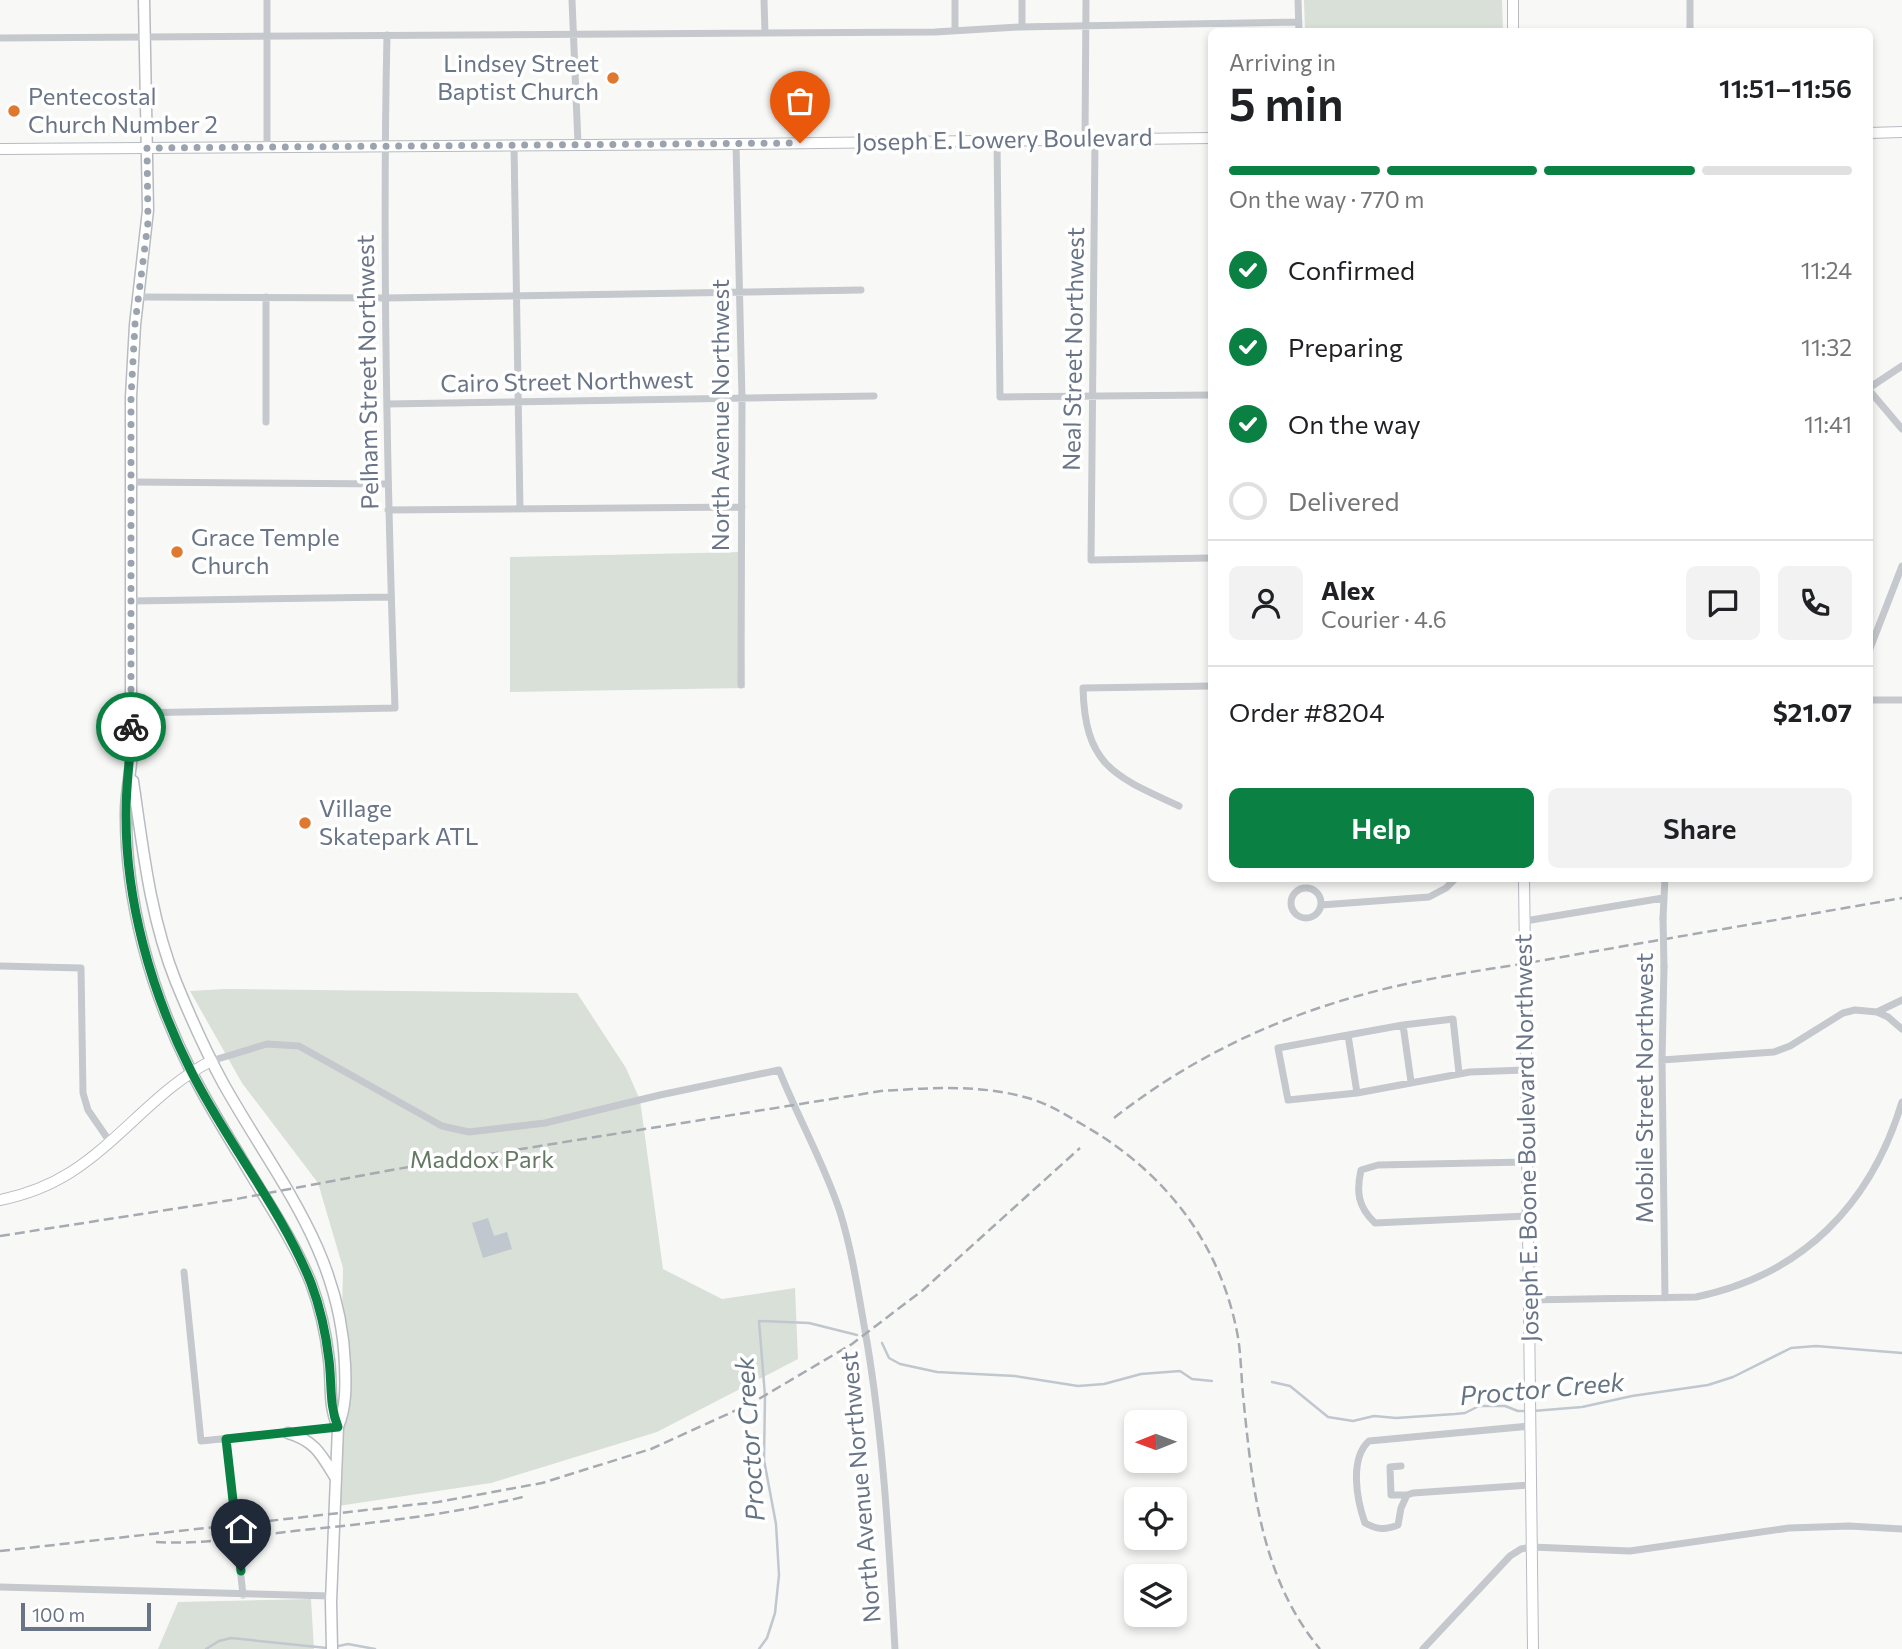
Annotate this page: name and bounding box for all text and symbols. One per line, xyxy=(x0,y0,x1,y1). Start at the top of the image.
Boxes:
place label: Lindsey Street Baptist Church xyxy=(437,48,599,105)
text: Arriving in xyxy=(1229,48,1336,76)
marker: Lindsey Street Baptist Church xyxy=(605,70,621,86)
pin xyxy=(770,71,830,143)
text: 11:51–11:56 xyxy=(1719,72,1852,103)
text: 5 min xyxy=(1229,74,1344,130)
place label: Pentecostal Church Number 2 xyxy=(28,81,218,138)
icon: bag xyxy=(781,82,819,120)
marker: Pentecostal Church Number 2 xyxy=(6,103,22,119)
street label: Joseph E. Lowery Boulevard xyxy=(855,121,1153,156)
text: On the way · 770 m xyxy=(1229,185,1424,213)
street label: Neal Street Northwest xyxy=(1056,227,1089,471)
street label: Pelham Street Northwest xyxy=(350,234,383,510)
icon: check xyxy=(1229,251,1267,289)
text: Confirmed xyxy=(1288,254,1415,285)
text: 11:24 xyxy=(1801,256,1852,284)
street label: North Avenue Northwest xyxy=(705,279,734,551)
icon: check xyxy=(1229,328,1267,366)
text: Preparing xyxy=(1288,331,1403,362)
text: 11:32 xyxy=(1801,333,1852,361)
street label: Cairo Street Northwest xyxy=(440,364,694,397)
icon: check xyxy=(1229,405,1267,443)
text: On the way xyxy=(1288,408,1421,439)
text: 11:41 xyxy=(1804,410,1852,438)
text: Delivered xyxy=(1288,485,1399,516)
place label: Grace Temple Church xyxy=(191,522,340,579)
marker: Grace Temple Church xyxy=(169,544,185,560)
button: person xyxy=(1229,566,1303,640)
button: chat xyxy=(1686,566,1760,640)
button: phone xyxy=(1778,566,1852,640)
text: Alex xyxy=(1321,574,1375,605)
text: Courier · 4.6 xyxy=(1321,605,1447,633)
courier xyxy=(96,692,166,762)
text: Order #8204 xyxy=(1229,696,1385,727)
text: $21.07 xyxy=(1773,696,1852,727)
icon: bike xyxy=(112,708,150,746)
button: Help xyxy=(1229,788,1534,868)
button: Share xyxy=(1548,788,1852,868)
place label: Village Skatepark ATL xyxy=(319,793,479,850)
marker: Village Skatepark ATL xyxy=(297,815,313,831)
street label: Joseph E. Boone Boulevard Northwest xyxy=(1507,933,1544,1342)
street label: Mobile Street Northwest xyxy=(1629,952,1658,1223)
park label: Maddox Park xyxy=(410,1144,554,1173)
street label: North Avenue Northwest xyxy=(833,1350,886,1624)
water label: Proctor Creek xyxy=(727,1355,770,1523)
water label: Proctor Creek xyxy=(1458,1365,1626,1410)
north arrow xyxy=(1124,1410,1186,1474)
map controls xyxy=(1124,1410,1187,1627)
button: locate xyxy=(1124,1487,1187,1550)
pin xyxy=(211,1499,271,1571)
icon: home xyxy=(222,1510,260,1548)
button: layers xyxy=(1124,1564,1187,1627)
scale bar xyxy=(21,1600,150,1632)
text: 100 m xyxy=(32,1603,85,1626)

